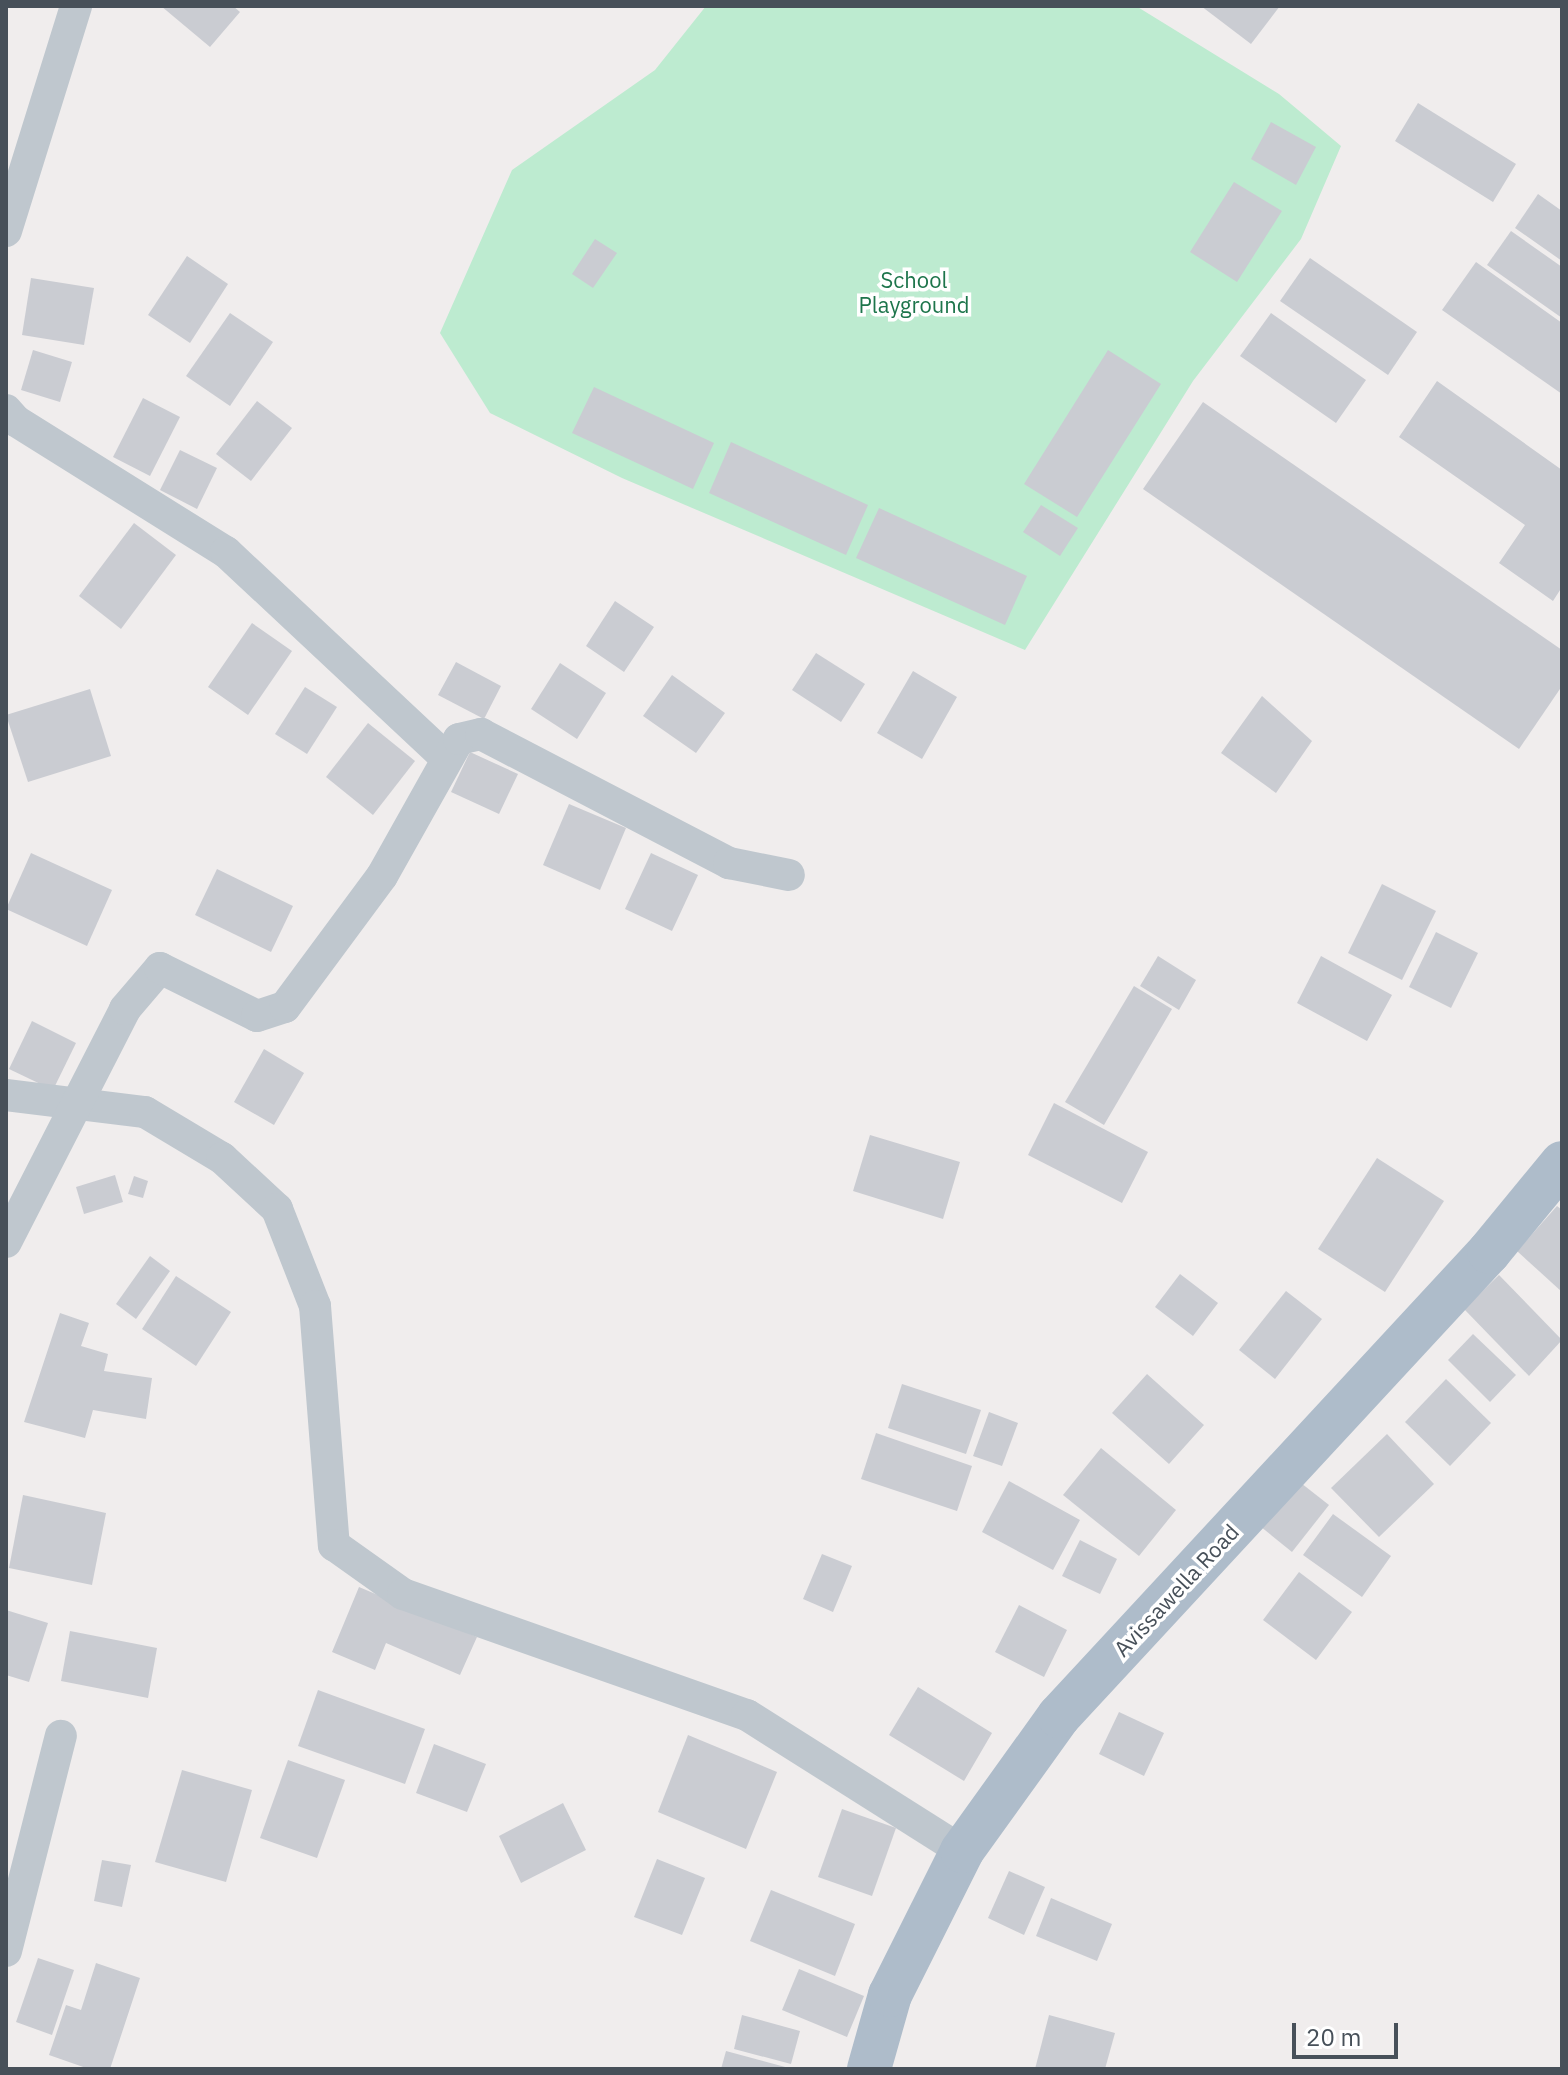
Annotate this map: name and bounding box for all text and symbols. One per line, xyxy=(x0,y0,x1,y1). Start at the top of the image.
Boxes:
park label: School Playground xyxy=(859,266,969,318)
street label: Avissawella Road xyxy=(1108,1518,1244,1662)
scale bar xyxy=(1296,2007,1402,2057)
text: 20 m xyxy=(1306,2021,1361,2053)

